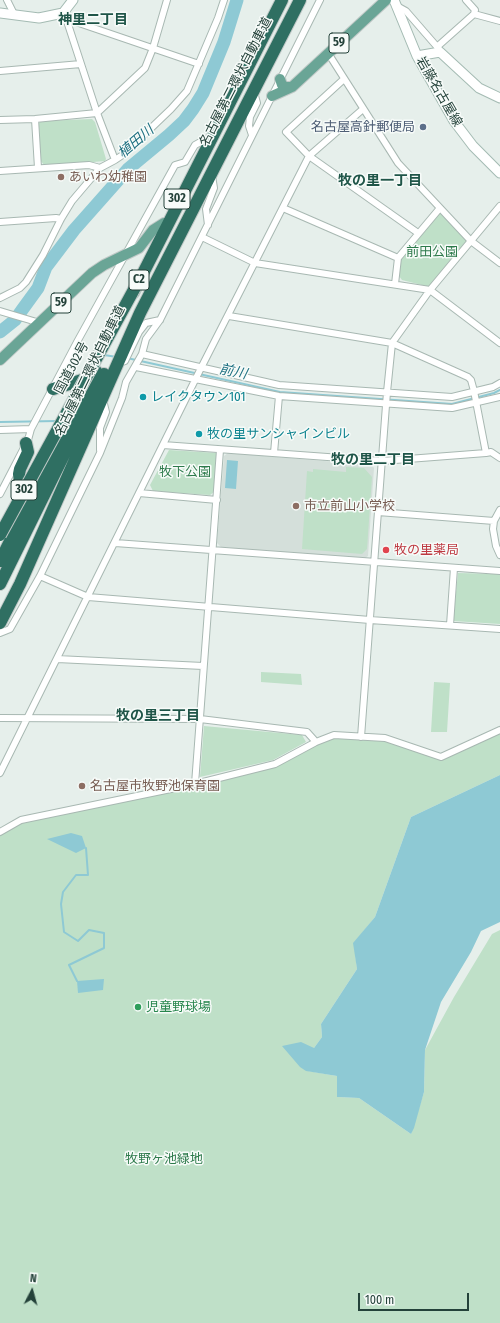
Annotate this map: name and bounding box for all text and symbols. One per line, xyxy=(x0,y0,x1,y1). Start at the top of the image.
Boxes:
district label: 神里二丁目 xyxy=(58,12,128,28)
street label: 名古屋第二環状自動車道 xyxy=(197,15,275,149)
road number: 59 xyxy=(329,33,349,53)
street label: 岩藤名古屋線 xyxy=(413,54,465,130)
place label: 名古屋高針郵便局 xyxy=(311,119,415,135)
water label: 植田川 xyxy=(115,122,157,162)
marker: 名古屋高針郵便局 xyxy=(418,122,428,132)
place label: あいわ幼稚園 xyxy=(69,169,147,185)
marker: あいわ幼稚園 xyxy=(56,172,66,182)
district label: 牧の里一丁目 xyxy=(338,173,422,189)
road number: 302 xyxy=(164,189,190,209)
park label: 前田公園 xyxy=(406,244,458,260)
road number: C2 xyxy=(129,270,149,290)
road number: 59 xyxy=(51,293,71,313)
street label: 名古屋第二環状自動車道 xyxy=(52,303,128,439)
street label: 国道302号 xyxy=(52,339,92,397)
water label: 前川 xyxy=(218,361,248,383)
place label: レイクタウン101 xyxy=(151,389,246,405)
marker: レイクタウン101 xyxy=(138,392,148,402)
place label: 牧の里サンシャインビル xyxy=(207,426,350,442)
marker: 牧の里サンシャインビル xyxy=(194,429,204,439)
district label: 牧の里二丁目 xyxy=(331,452,415,468)
park label: 牧下公園 xyxy=(159,464,211,480)
road number: 302 xyxy=(11,480,37,500)
place label: 市立前山小学校 xyxy=(304,498,395,514)
marker: 市立前山小学校 xyxy=(291,501,301,511)
place label: 牧の里薬局 xyxy=(394,542,459,558)
marker: 牧の里薬局 xyxy=(381,545,391,555)
district label: 牧の里三丁目 xyxy=(116,708,200,724)
place label: 名古屋市牧野池保育園 xyxy=(90,778,220,794)
marker: 名古屋市牧野池保育園 xyxy=(77,781,87,791)
place label: 児童野球場 xyxy=(146,999,211,1015)
marker: 児童野球場 xyxy=(133,1002,143,1012)
park label: 牧野ヶ池緑地 xyxy=(125,1151,203,1167)
north arrow xyxy=(12,1271,52,1311)
text: N xyxy=(29,1272,37,1285)
scale bar xyxy=(360,1285,471,1311)
text: 100 m xyxy=(365,1293,394,1307)

